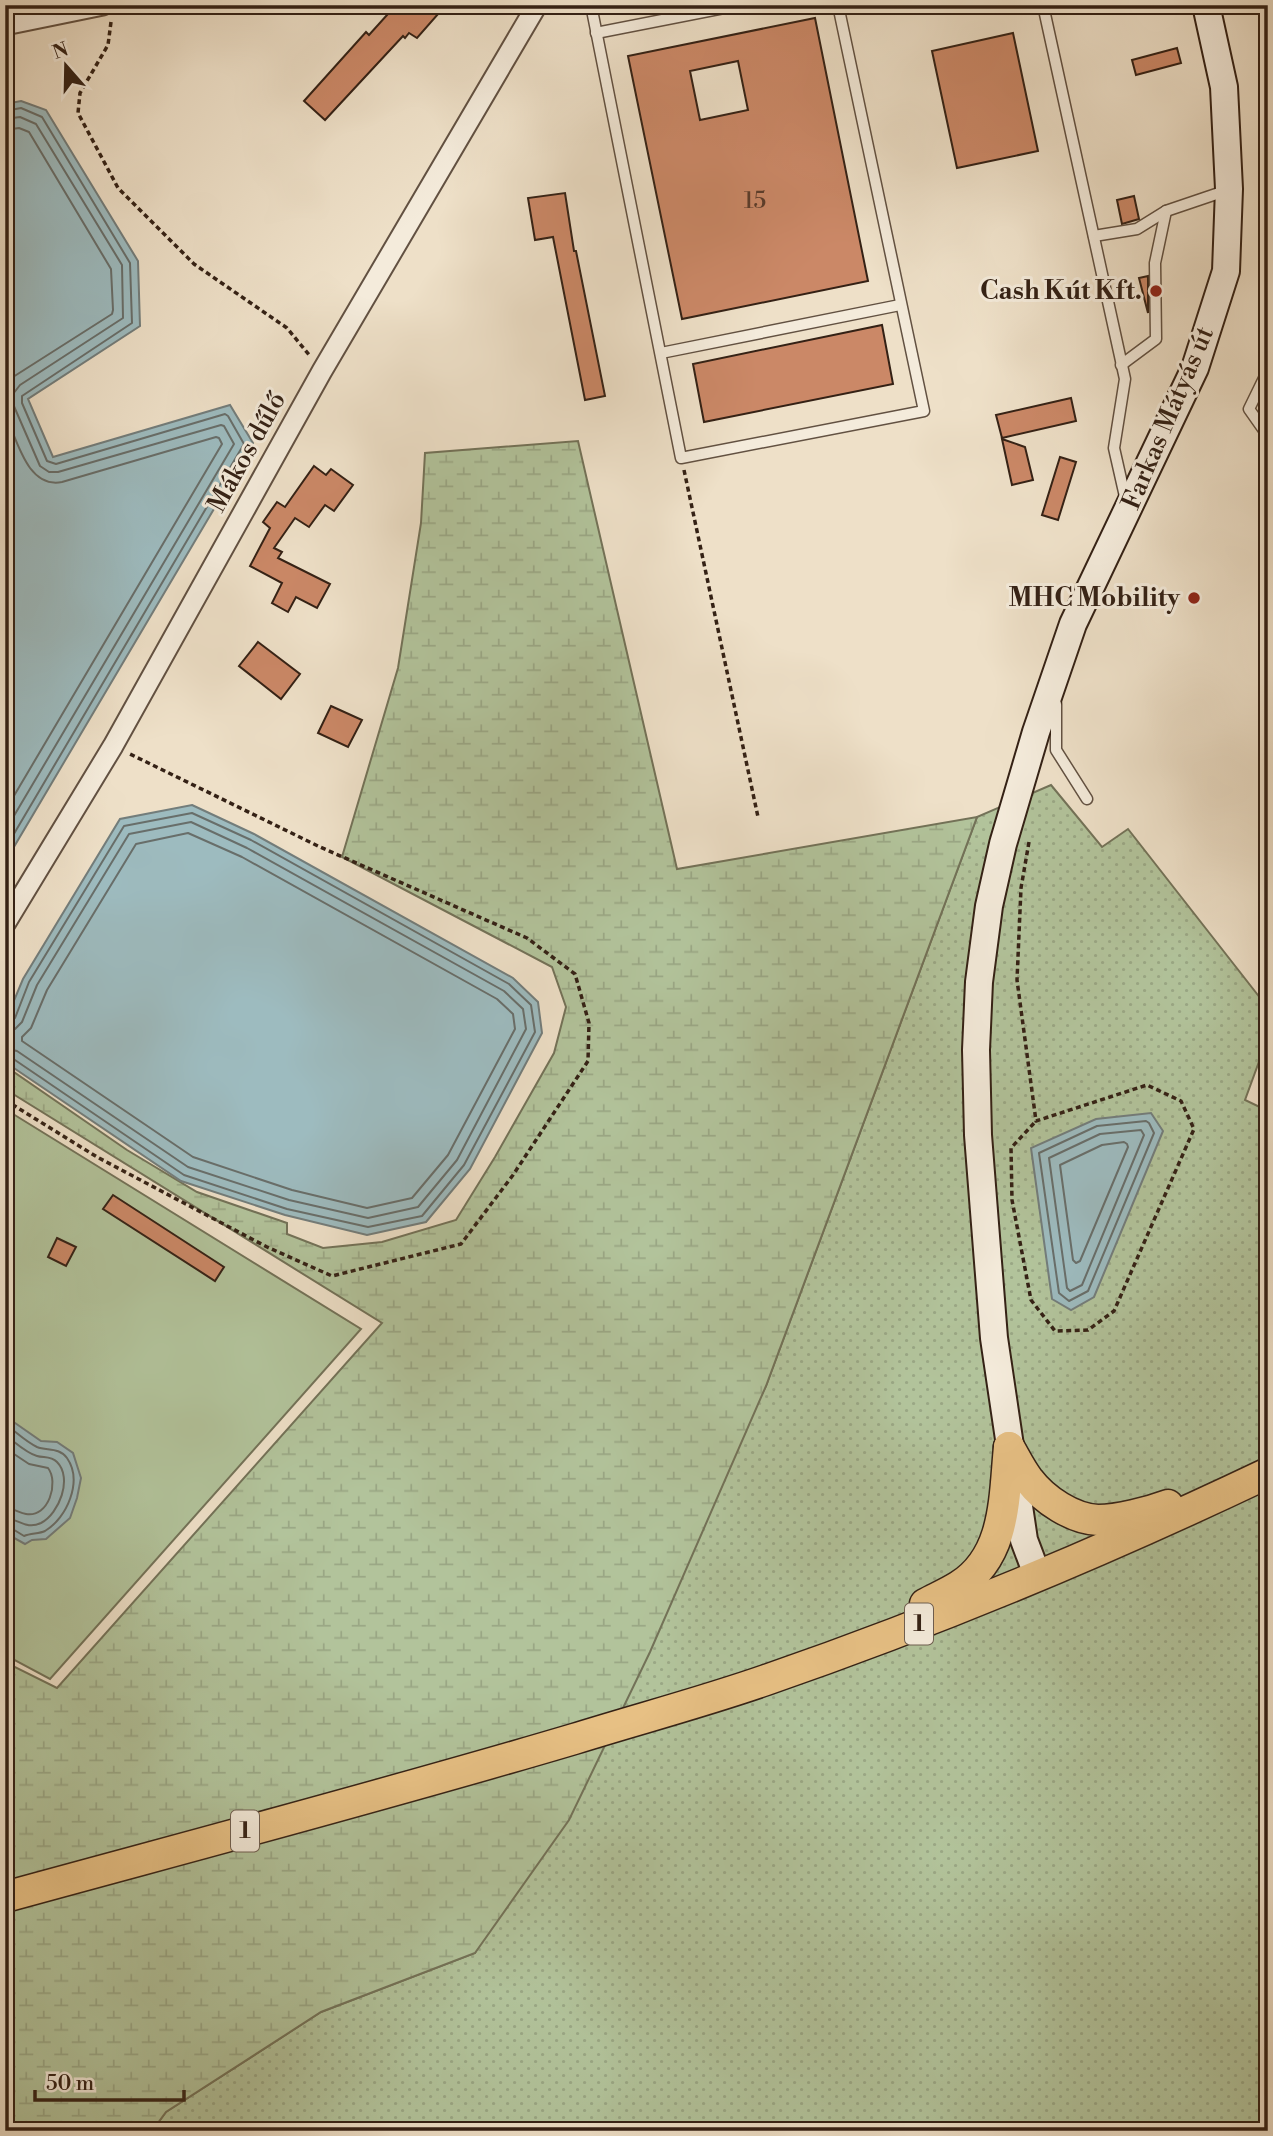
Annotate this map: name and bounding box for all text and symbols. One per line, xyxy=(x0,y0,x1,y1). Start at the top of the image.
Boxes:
north arrow xyxy=(32,32,102,102)
text: N xyxy=(49,37,72,65)
house number: 15 xyxy=(744,187,766,215)
place label: Cash Kút Kft. xyxy=(980,275,1142,307)
marker: Cash Kút Kft. xyxy=(1148,283,1164,299)
street label: Farkas Mátyás út xyxy=(1115,322,1221,514)
street label: Mákos dűlő xyxy=(201,386,293,518)
place label: MHC Mobility xyxy=(1009,582,1181,614)
marker: MHC Mobility xyxy=(1186,590,1202,606)
road number: 1 xyxy=(905,1604,933,1644)
road number: 1 xyxy=(231,1810,259,1852)
scale bar xyxy=(35,2059,184,2103)
text: 50 m xyxy=(46,2071,94,2097)

